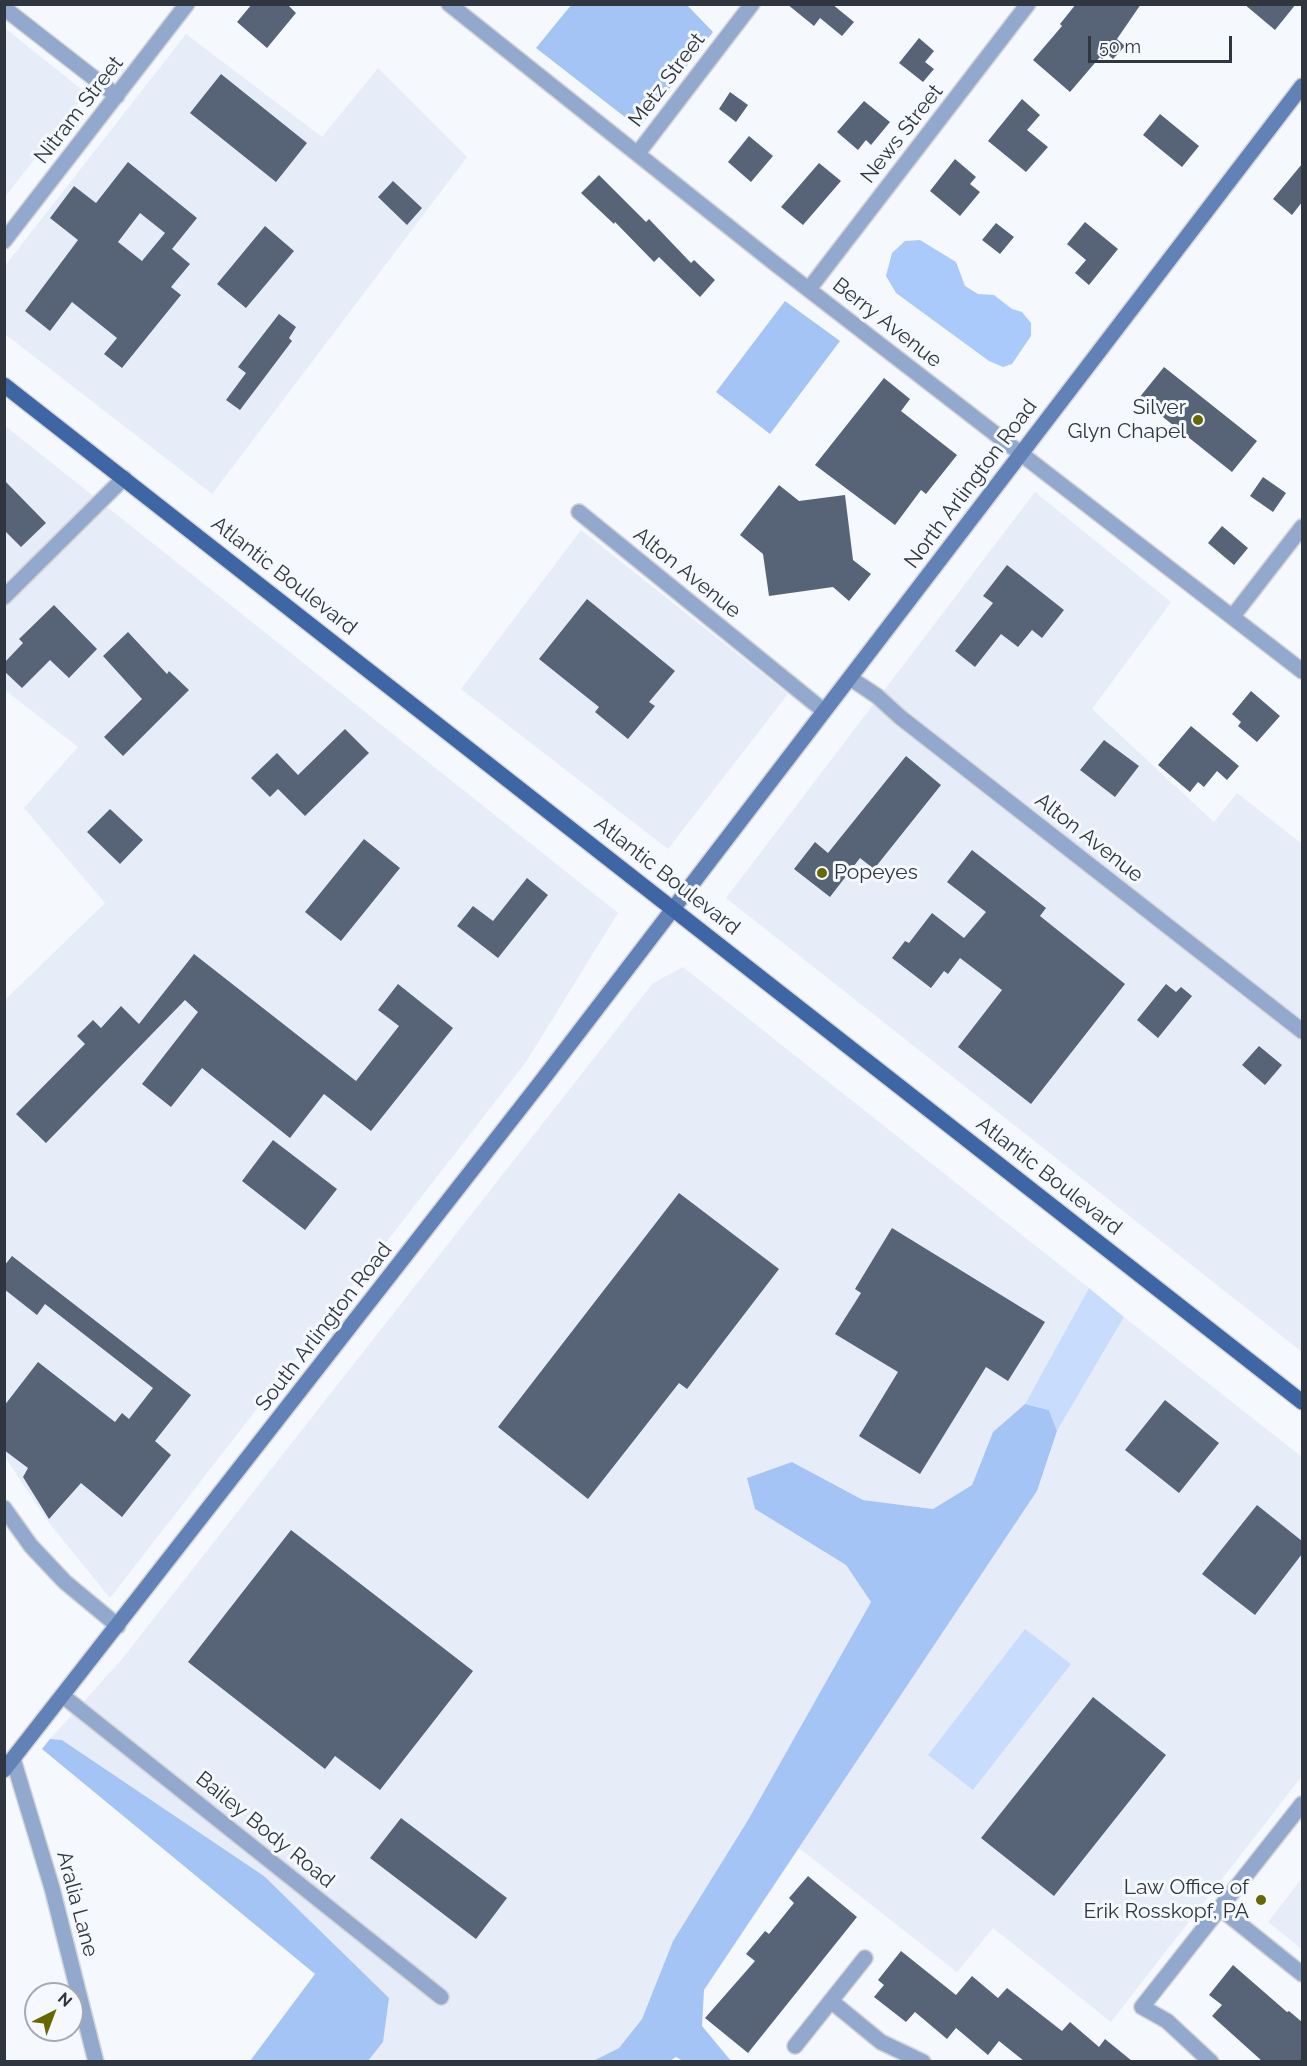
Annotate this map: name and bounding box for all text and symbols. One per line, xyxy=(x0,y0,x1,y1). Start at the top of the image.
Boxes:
scale bar xyxy=(1091,24,1235,62)
street label: Metz Street xyxy=(623,28,711,132)
text: 50 m xyxy=(1099,36,1141,57)
street label: Nitram Street xyxy=(29,51,129,169)
street label: News Street xyxy=(856,80,948,188)
street label: Berry Avenue xyxy=(827,273,947,373)
street label: North Arlington Road xyxy=(899,395,1043,573)
place label: Silver Glyn Chapel xyxy=(1068,395,1186,445)
marker: Silver Glyn Chapel xyxy=(1191,413,1205,427)
street label: Atlantic Boulevard xyxy=(206,511,362,641)
street label: Alton Avenue xyxy=(628,522,746,624)
street label: Alton Avenue xyxy=(1030,788,1148,888)
street label: Atlantic Boulevard xyxy=(589,811,745,941)
place label: Popeyes xyxy=(834,860,918,886)
marker: Popeyes xyxy=(815,866,829,880)
street label: Atlantic Boulevard xyxy=(971,1111,1127,1241)
street label: South Arlington Road xyxy=(250,1238,398,1416)
street label: Bailey Body Road xyxy=(191,1766,339,1894)
street label: Aralia Lane xyxy=(51,1848,103,1960)
place label: Law Office of Erik Rosskopf, PA xyxy=(1083,1875,1249,1925)
marker: Law Office of Erik Rosskopf, PA xyxy=(1254,1893,1268,1907)
north arrow xyxy=(24,1982,84,2042)
text: N xyxy=(54,1989,76,2011)

